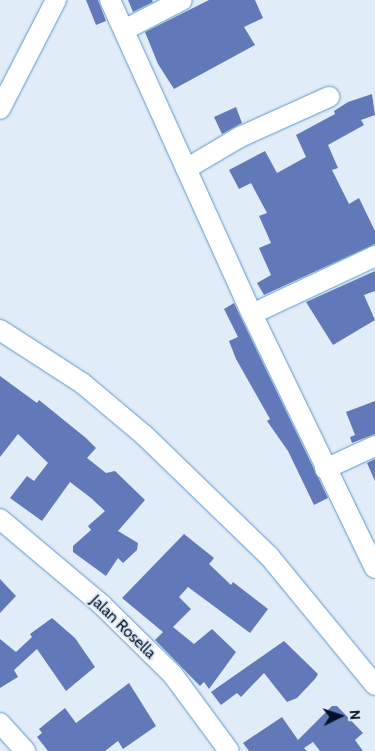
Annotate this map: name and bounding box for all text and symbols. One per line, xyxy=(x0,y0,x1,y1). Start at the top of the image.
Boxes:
street label: Jalan Rosella xyxy=(86,591,160,663)
north arrow xyxy=(315,691,365,741)
text: N xyxy=(346,709,364,721)

